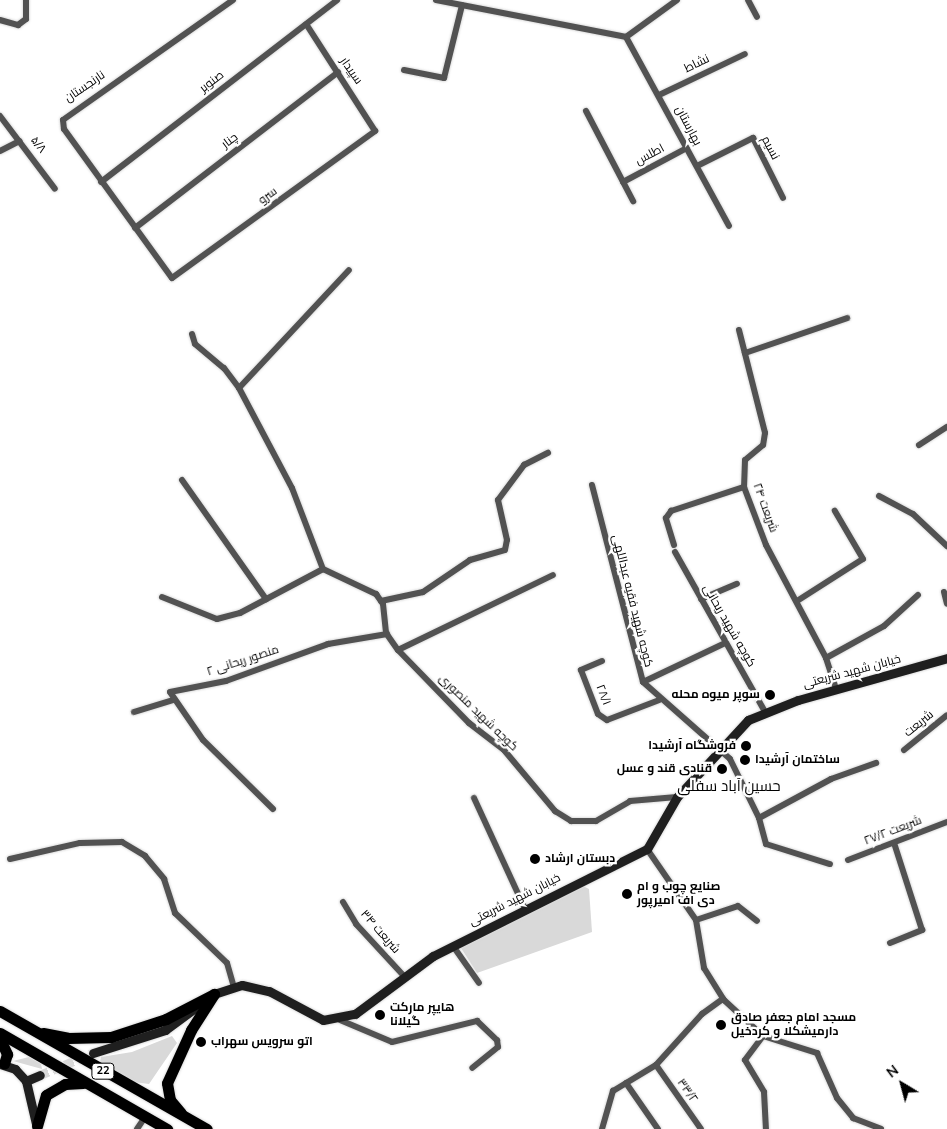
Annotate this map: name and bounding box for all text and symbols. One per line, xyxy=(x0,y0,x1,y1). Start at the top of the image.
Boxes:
street label: نشاط xyxy=(682,52,712,76)
street label: سپیدار xyxy=(337,55,365,87)
street label: نارنجستان xyxy=(62,68,108,106)
street label: صنوبر xyxy=(197,68,227,96)
street label: بهارستان xyxy=(672,104,704,148)
street label: چنار xyxy=(219,130,241,152)
street label: ۵/۸ xyxy=(27,134,49,156)
street label: نسیم xyxy=(758,134,782,162)
street label: اطلس xyxy=(633,141,667,169)
street label: سرو xyxy=(256,184,280,208)
street label: شریعت ۲۴ xyxy=(749,481,781,535)
street label: کوچه شهید فقیه عبداللهی xyxy=(609,533,655,669)
street label: کوچه شهید ریحانی xyxy=(700,582,758,670)
street label: منصور ریحانی ۲ xyxy=(205,643,281,679)
street label: خیابان شهید شریعتی xyxy=(801,652,903,692)
street label: کوچه شهید منصوری xyxy=(435,672,521,754)
street label: ۲۸/۱ xyxy=(593,683,613,707)
place label: سوپر میوه محله xyxy=(672,688,760,702)
marker: سوپر میوه محله xyxy=(764,689,776,701)
street label: شریعت xyxy=(901,708,937,740)
place label: فروشگاه آرشیدا xyxy=(648,739,736,753)
marker: فروشگاه آرشیدا xyxy=(740,740,752,752)
place label: ساختمان آرشیدا xyxy=(755,753,840,767)
marker: ساختمان آرشیدا xyxy=(739,754,751,766)
place label: قنادی قند و عسل xyxy=(617,762,712,776)
marker: قنادی قند و عسل xyxy=(716,763,728,775)
district label: حسین آباد سفلی xyxy=(677,778,781,796)
street label: شریعت ۲۷/۲ xyxy=(862,813,924,849)
place label: دبستان ارشاد xyxy=(545,852,615,866)
marker: دبستان ارشاد xyxy=(529,853,541,865)
street label: خیابان شهید شریعتی xyxy=(467,871,563,929)
place label: صنایع چوب و ام دی اف امیرپور xyxy=(637,880,721,908)
marker: صنایع چوب و ام دی اف امیرپور xyxy=(621,888,633,900)
street label: شریعت ۳۴ xyxy=(357,907,403,957)
place label: هایپر مارکت گیلانا xyxy=(390,1001,454,1029)
marker: هایپر مارکت گیلانا xyxy=(374,1009,386,1021)
place label: مسجد امام جعفر صادق دارمیشکلا و کردخیل xyxy=(731,1011,856,1039)
marker: مسجد امام جعفر صادق دارمیشکلا و کردخیل xyxy=(715,1019,727,1031)
place label: اتو سرویس سهراب xyxy=(211,1035,313,1049)
marker: اتو سرویس سهراب xyxy=(195,1036,207,1048)
north arrow xyxy=(877,1059,927,1109)
text: N xyxy=(883,1061,903,1082)
road number: 22 xyxy=(90,1062,116,1080)
street label: ۳۳/۲ xyxy=(674,1076,700,1106)

